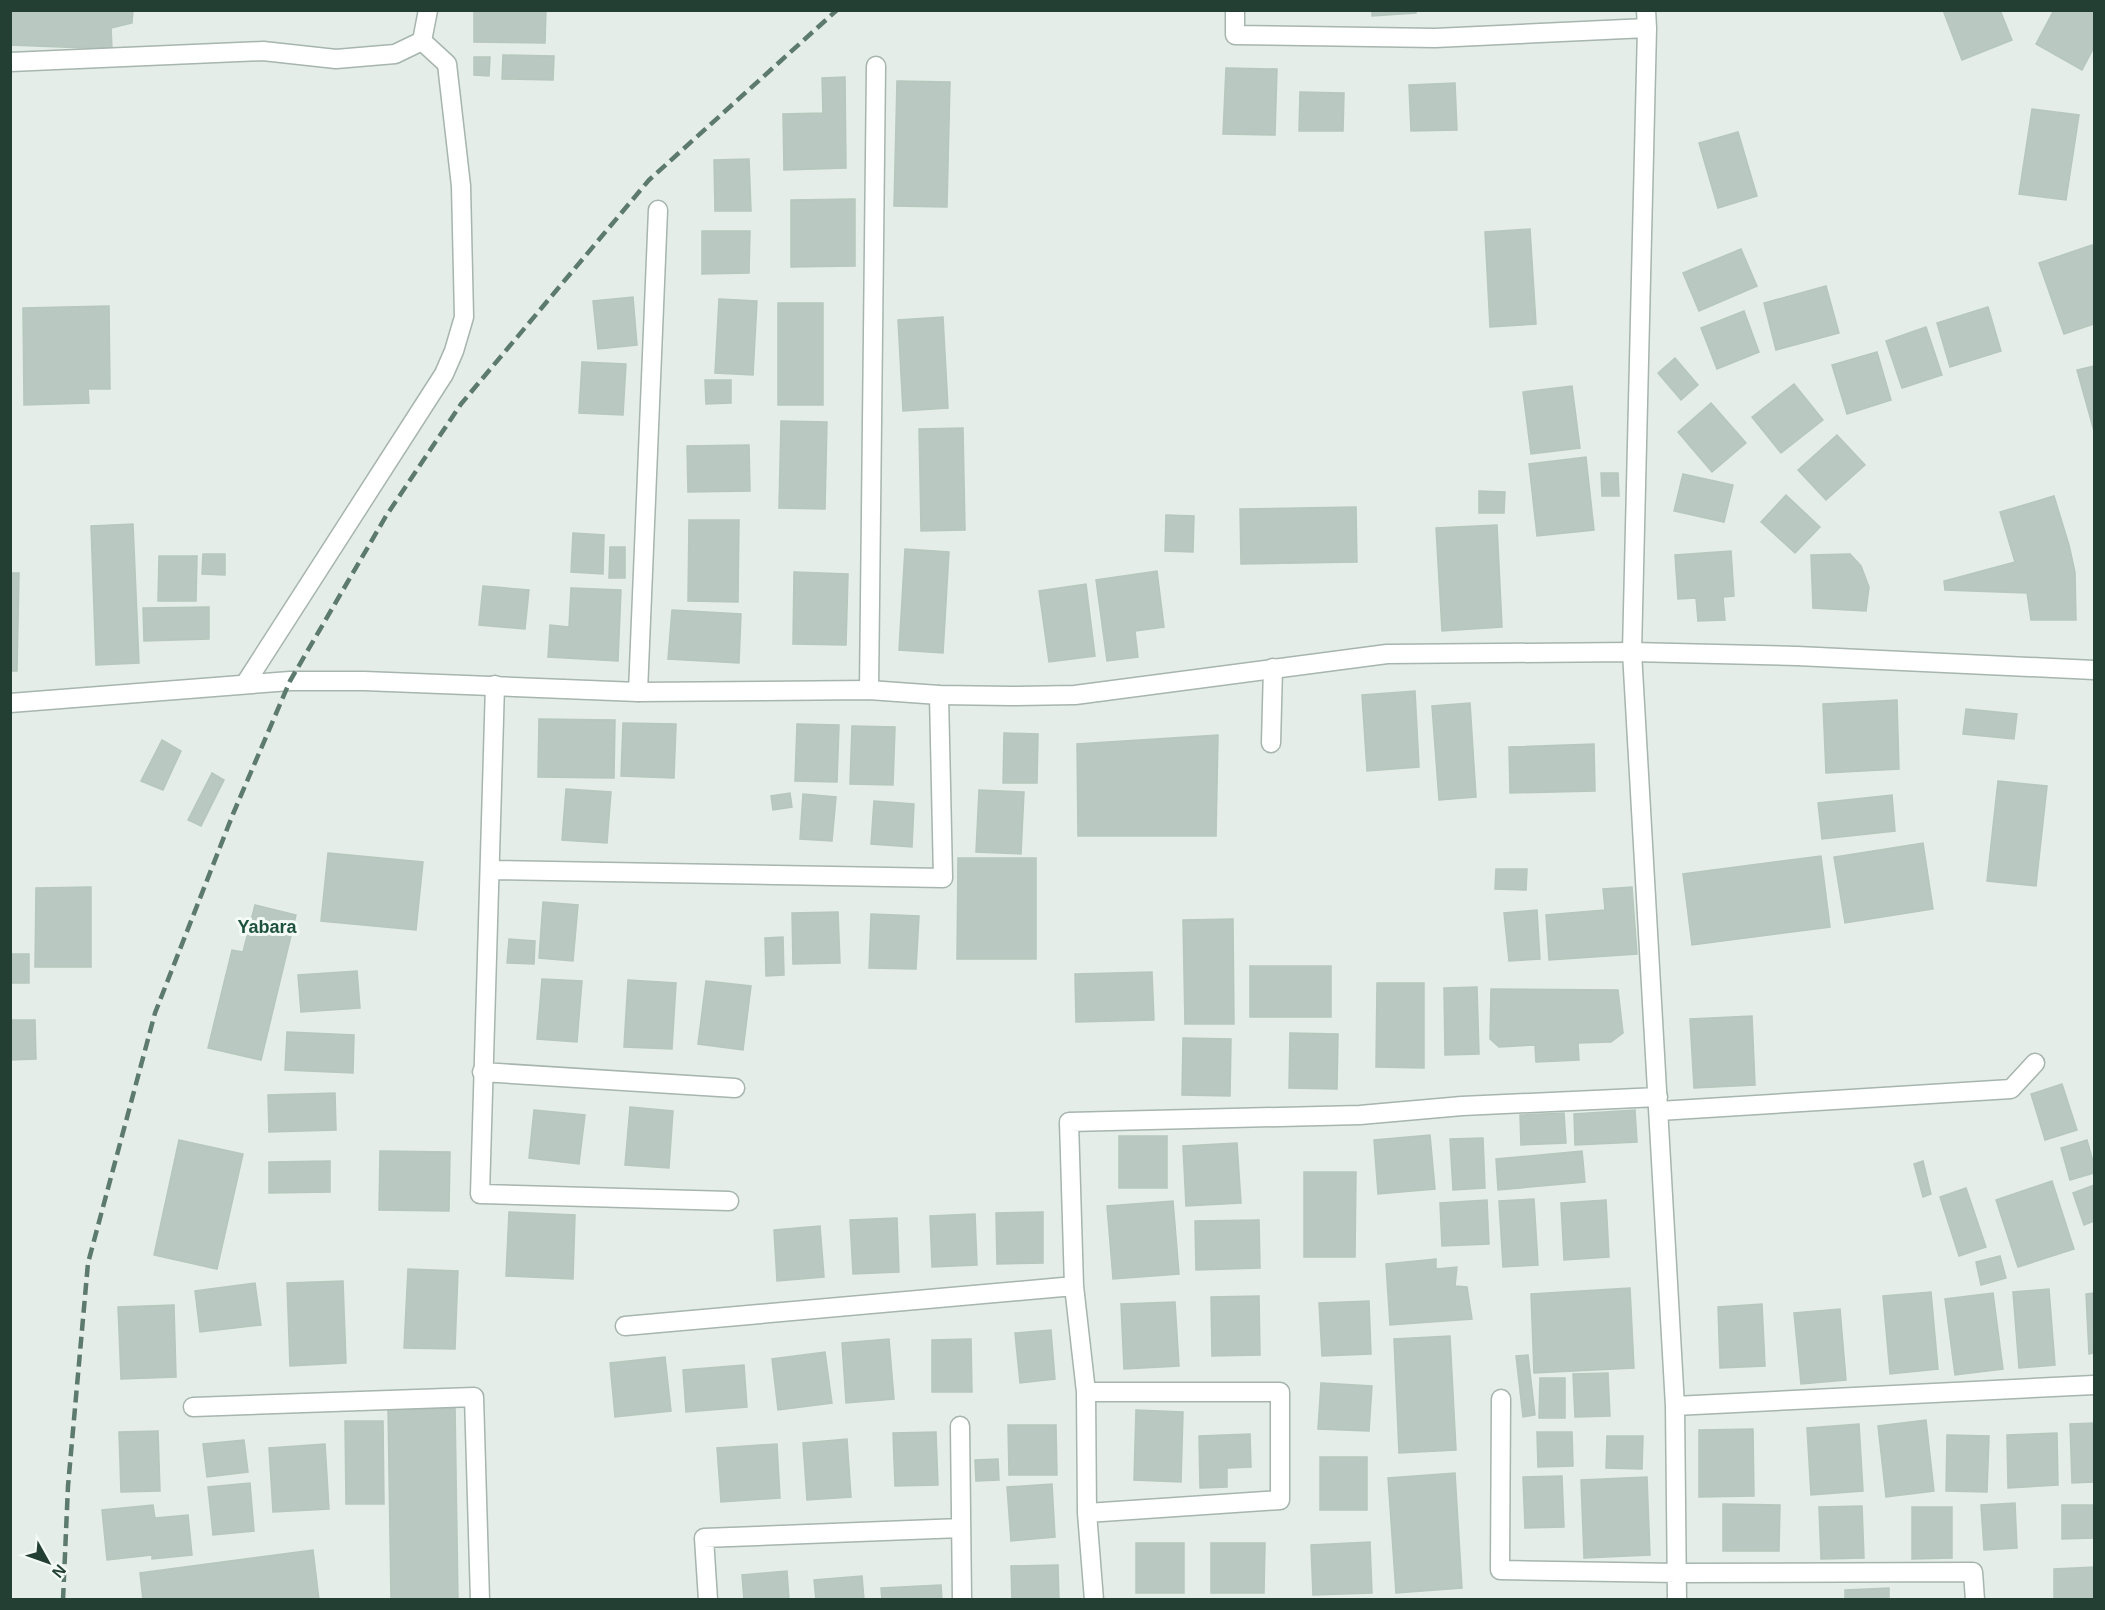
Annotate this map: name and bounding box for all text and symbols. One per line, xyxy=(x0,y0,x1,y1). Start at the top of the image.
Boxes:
district label: Yabara xyxy=(237,917,298,937)
north arrow xyxy=(18,1532,78,1592)
text: N xyxy=(49,1561,69,1581)

